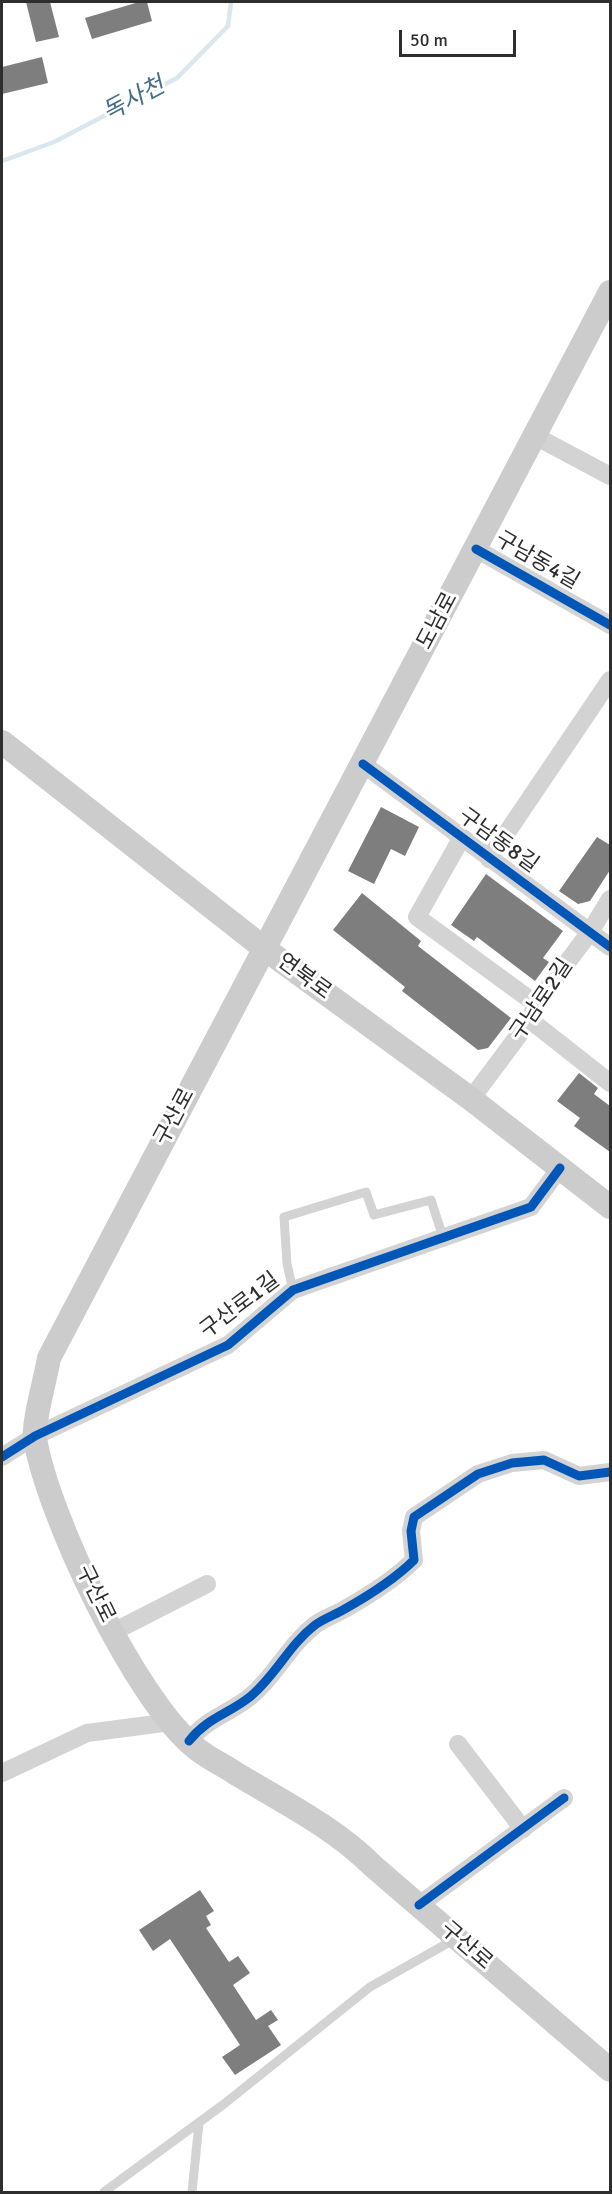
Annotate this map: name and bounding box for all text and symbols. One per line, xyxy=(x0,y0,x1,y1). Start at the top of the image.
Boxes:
scale bar xyxy=(402,18,519,56)
text: 50 m xyxy=(410,29,448,51)
water label: 독사천 xyxy=(98,72,170,128)
street label: 구남동4길 xyxy=(490,526,584,596)
street label: 도남로 xyxy=(412,588,464,654)
street label: 구남동8길 xyxy=(453,803,543,879)
street label: 연북로 xyxy=(272,948,336,1006)
street label: 구남로2길 xyxy=(505,954,579,1046)
street label: 구산로 xyxy=(149,1084,201,1150)
street label: 구산로1길 xyxy=(195,1268,285,1344)
street label: 구산로 xyxy=(70,1561,120,1627)
street label: 구산로 xyxy=(434,1916,498,1976)

